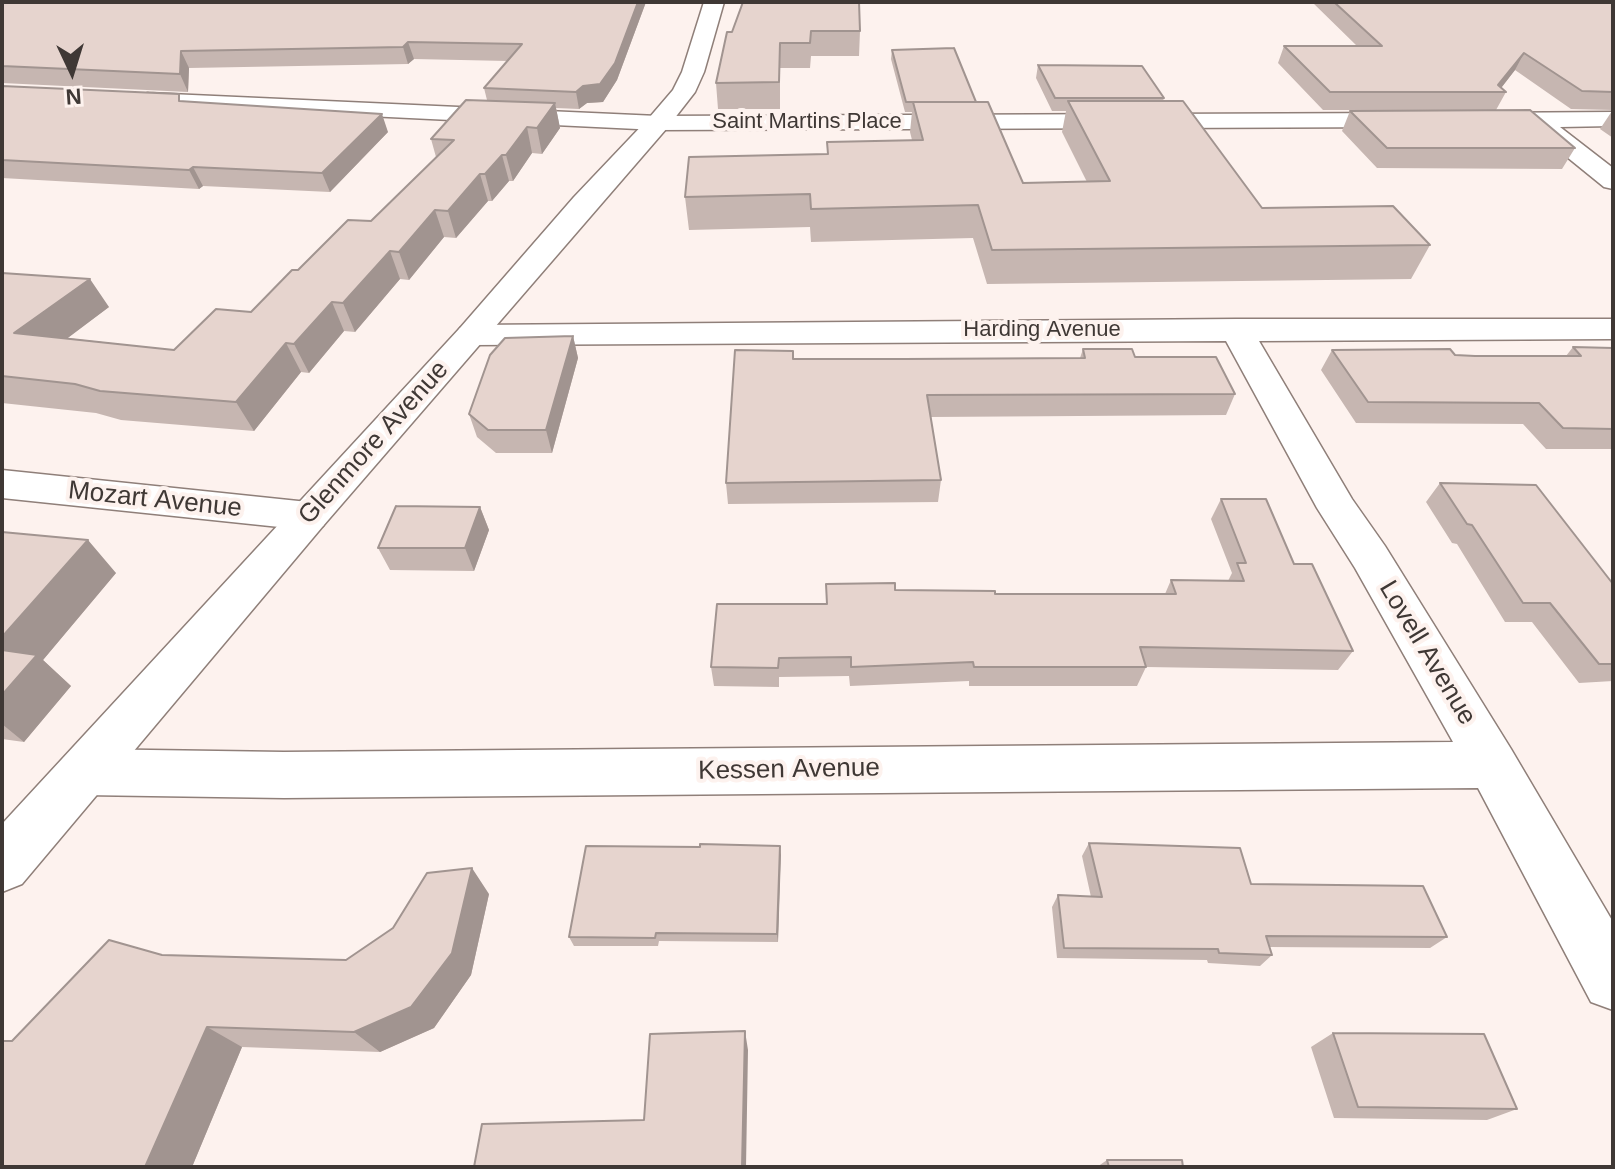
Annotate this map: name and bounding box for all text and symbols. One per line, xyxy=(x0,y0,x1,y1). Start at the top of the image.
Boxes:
north arrow xyxy=(32,32,112,112)
text: N xyxy=(65,83,83,109)
street label: Saint Martins Place xyxy=(712,109,902,135)
street label: Harding Avenue xyxy=(963,317,1121,343)
street label: Glenmore Avenue xyxy=(292,355,456,531)
street label: Mozart Avenue xyxy=(67,475,243,525)
street label: Lovell Avenue xyxy=(1372,575,1482,731)
street label: Kessen Avenue xyxy=(698,753,880,787)

